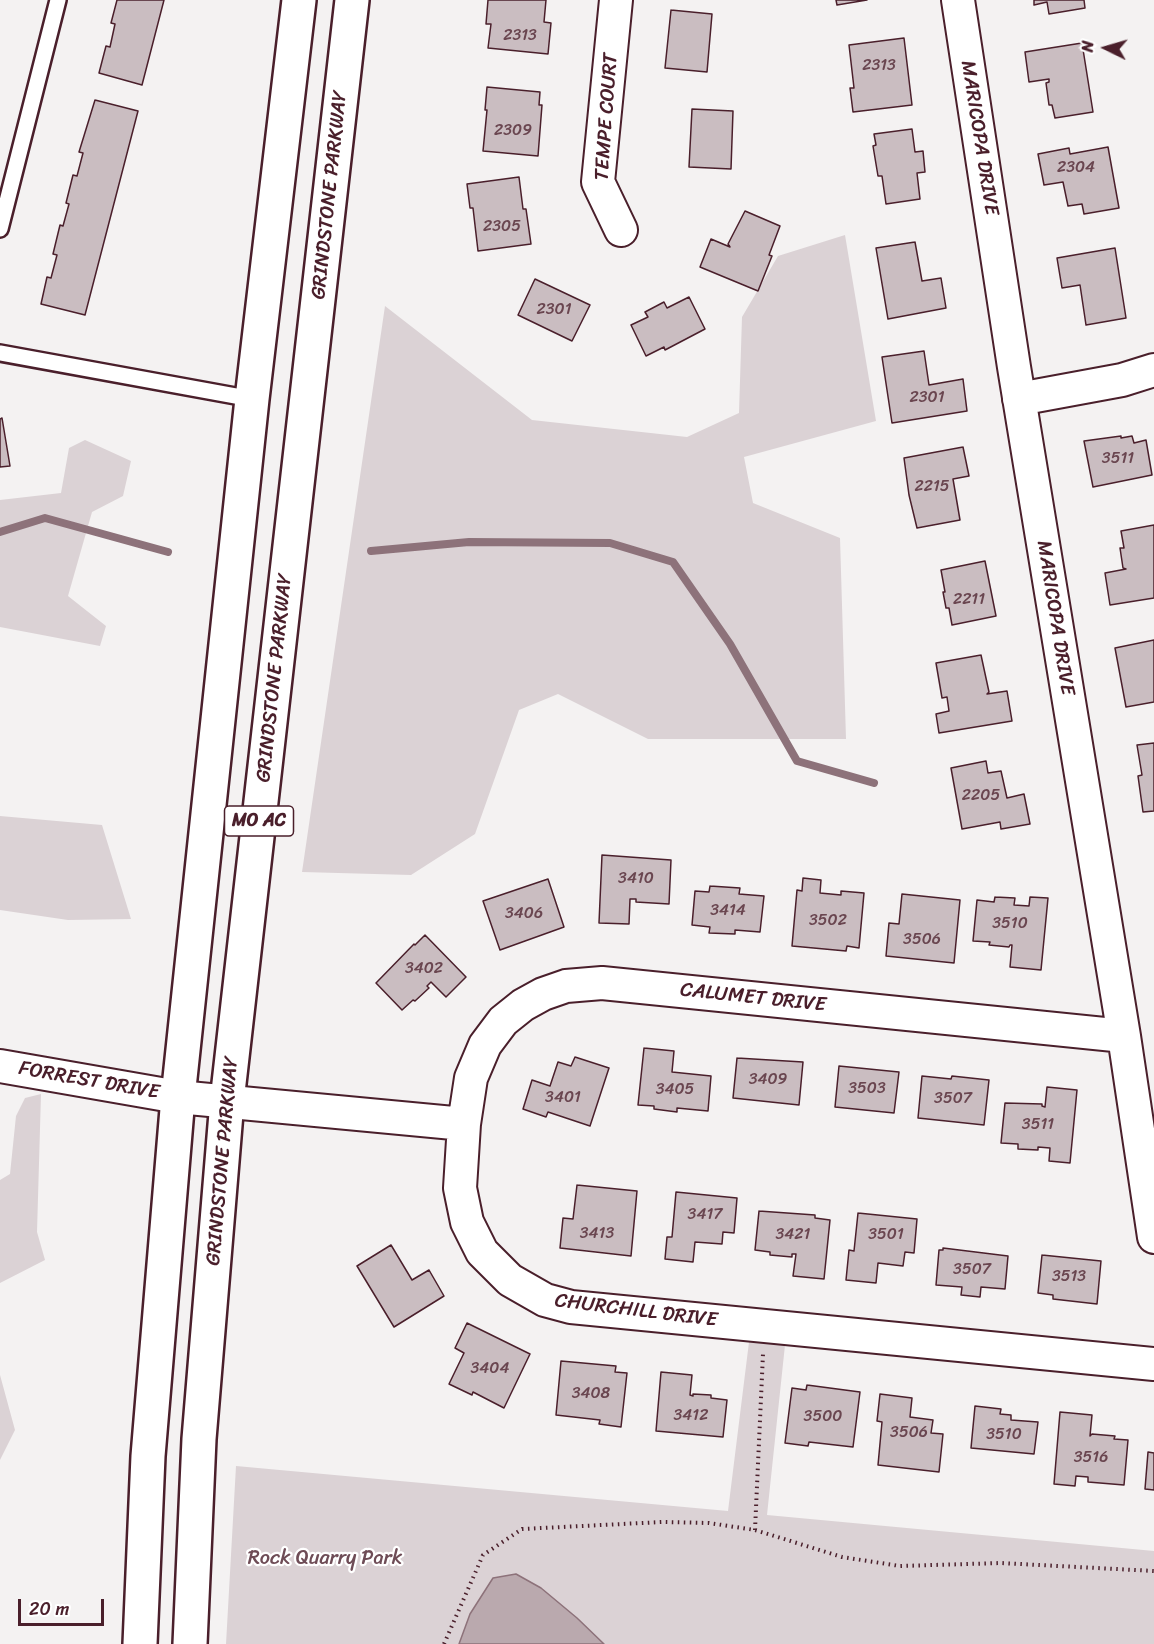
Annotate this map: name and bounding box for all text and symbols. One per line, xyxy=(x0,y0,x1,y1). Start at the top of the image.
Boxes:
north arrow xyxy=(1076,18,1136,78)
house number: 2313 xyxy=(503,26,537,46)
text: N xyxy=(1073,40,1102,53)
street label: TEMPE COURT xyxy=(591,52,623,182)
house number: 2313 xyxy=(862,56,896,76)
street label: MARICOPA DRIVE xyxy=(955,59,1003,217)
street label: GRINDSTONE PARKWAY xyxy=(307,89,353,301)
house number: 2309 xyxy=(494,121,532,141)
house number: 2304 xyxy=(1057,158,1095,178)
house number: 2305 xyxy=(483,217,521,237)
house number: 2301 xyxy=(537,300,571,320)
house number: 2301 xyxy=(910,388,944,408)
house number: 3511 xyxy=(1102,449,1134,469)
house number: 2215 xyxy=(914,477,950,497)
street label: MARICOPA DRIVE xyxy=(1031,539,1079,697)
street label: GRINDSTONE PARKWAY xyxy=(252,572,298,784)
house number: 2211 xyxy=(953,590,985,610)
house number: 2205 xyxy=(962,786,1000,806)
road number: MO AC xyxy=(224,806,294,836)
house number: 3410 xyxy=(618,869,654,889)
house number: 3414 xyxy=(710,901,746,921)
house number: 3406 xyxy=(505,904,543,924)
house number: 3502 xyxy=(809,911,847,931)
house number: 3510 xyxy=(992,914,1028,934)
house number: 3506 xyxy=(903,930,941,950)
house number: 3402 xyxy=(405,959,443,979)
street label: CALUMET DRIVE xyxy=(679,978,827,1018)
street label: GRINDSTONE PARKWAY xyxy=(202,1056,244,1266)
street label: FORREST DRIVE xyxy=(17,1057,161,1105)
house number: 3409 xyxy=(749,1070,787,1090)
house number: 3503 xyxy=(848,1079,886,1099)
house number: 3405 xyxy=(656,1080,694,1100)
house number: 3401 xyxy=(545,1088,581,1108)
house number: 3507 xyxy=(934,1089,972,1109)
house number: 3511 xyxy=(1022,1115,1054,1135)
house number: 3417 xyxy=(688,1205,722,1225)
house number: 3413 xyxy=(580,1224,614,1244)
house number: 3421 xyxy=(776,1225,810,1245)
house number: 3501 xyxy=(868,1225,904,1245)
house number: 3507 xyxy=(953,1260,991,1280)
house number: 3513 xyxy=(1052,1267,1086,1287)
street label: CHURCHILL DRIVE xyxy=(554,1289,718,1333)
house number: 3404 xyxy=(471,1359,509,1379)
house number: 3408 xyxy=(572,1384,610,1404)
house number: 3412 xyxy=(674,1406,708,1426)
house number: 3500 xyxy=(804,1407,842,1427)
house number: 3506 xyxy=(890,1423,928,1443)
house number: 3510 xyxy=(986,1425,1022,1445)
house number: 3516 xyxy=(1074,1448,1108,1468)
park label: Rock Quarry Park xyxy=(248,1547,402,1571)
scale bar xyxy=(21,1587,106,1625)
text: 20 m xyxy=(29,1593,69,1625)

